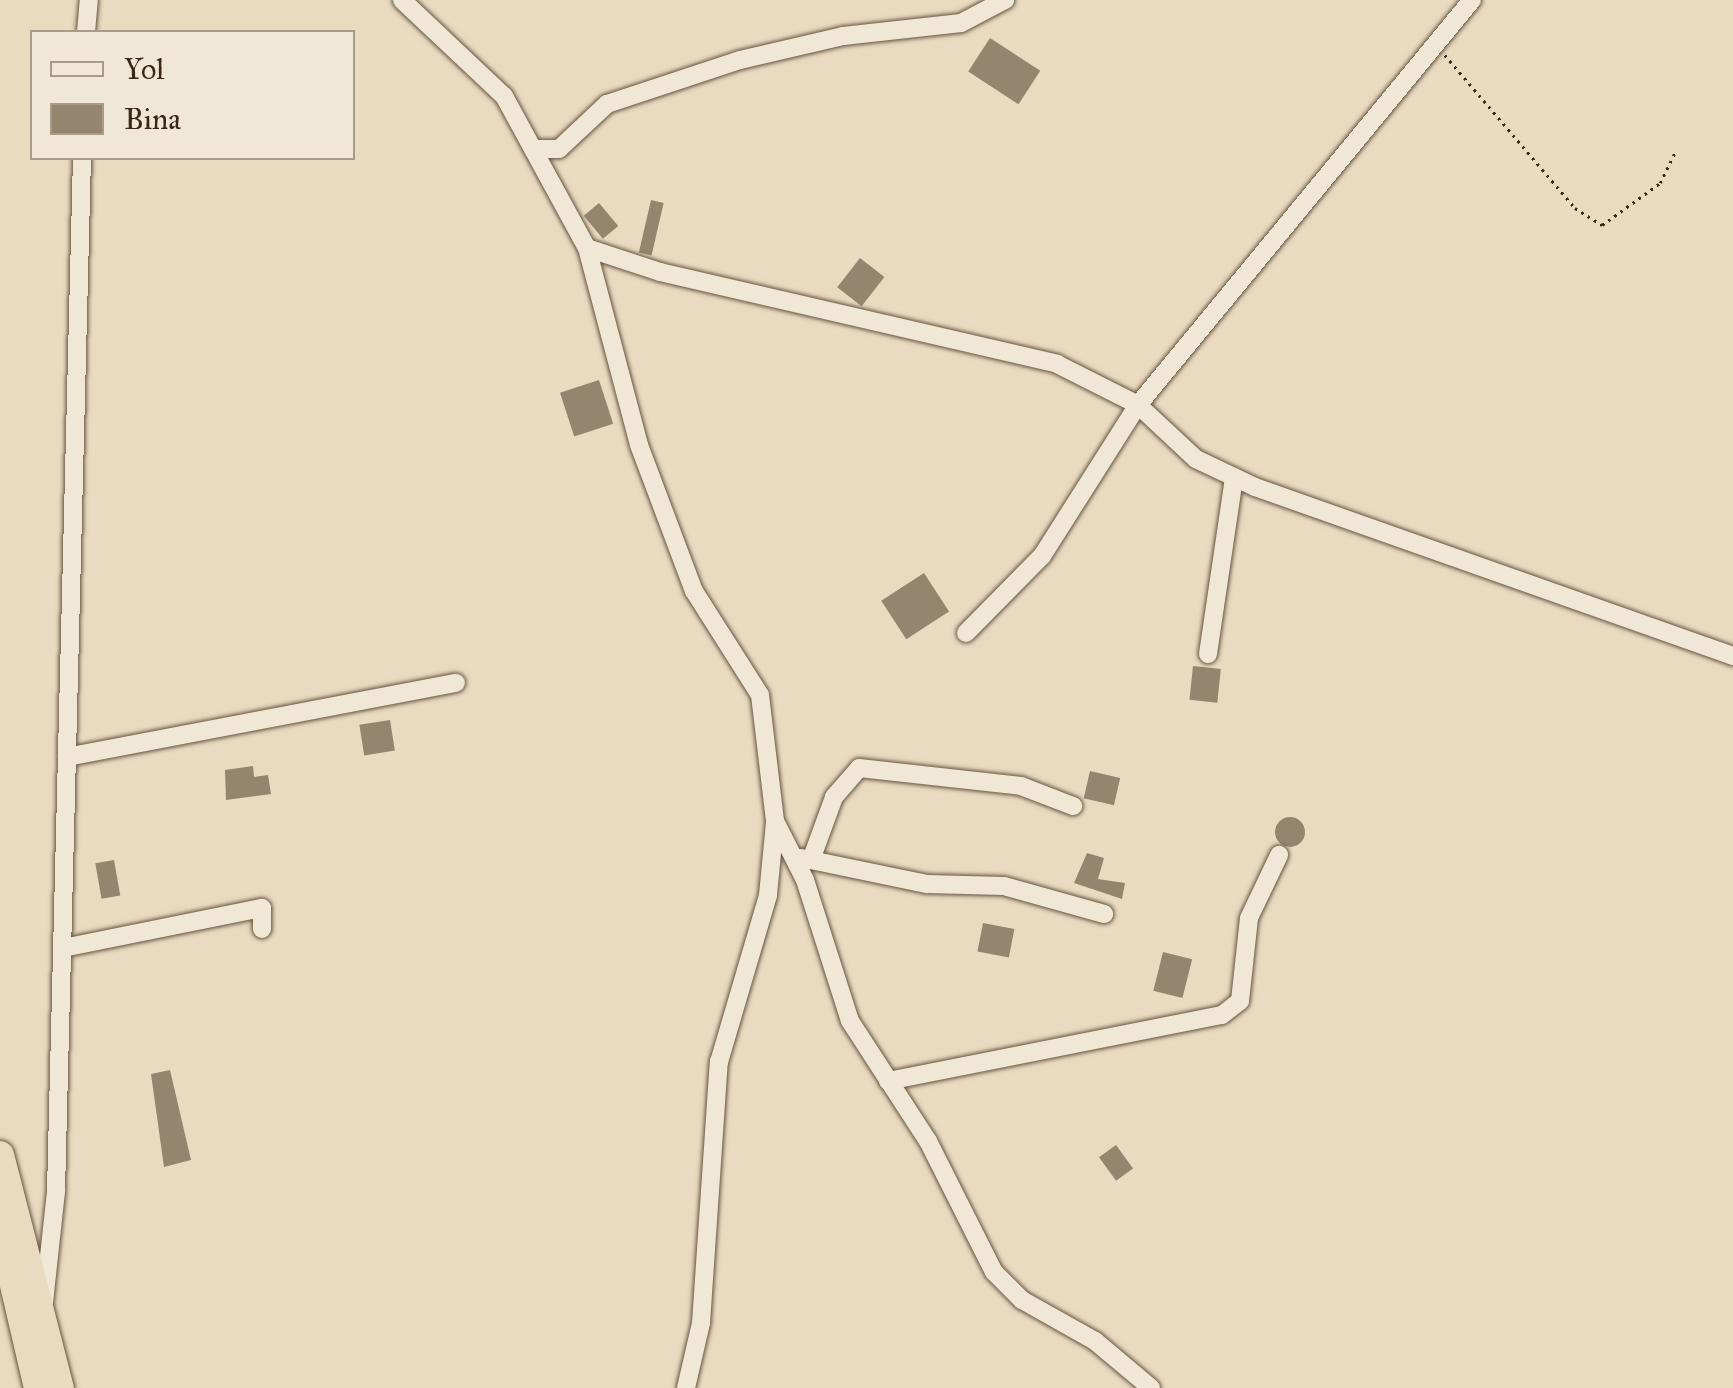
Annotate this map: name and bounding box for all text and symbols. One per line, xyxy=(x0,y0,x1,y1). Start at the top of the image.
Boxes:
legend xyxy=(30,30,355,160)
text: Yol xyxy=(124,51,164,87)
text: Bina xyxy=(124,101,181,137)

